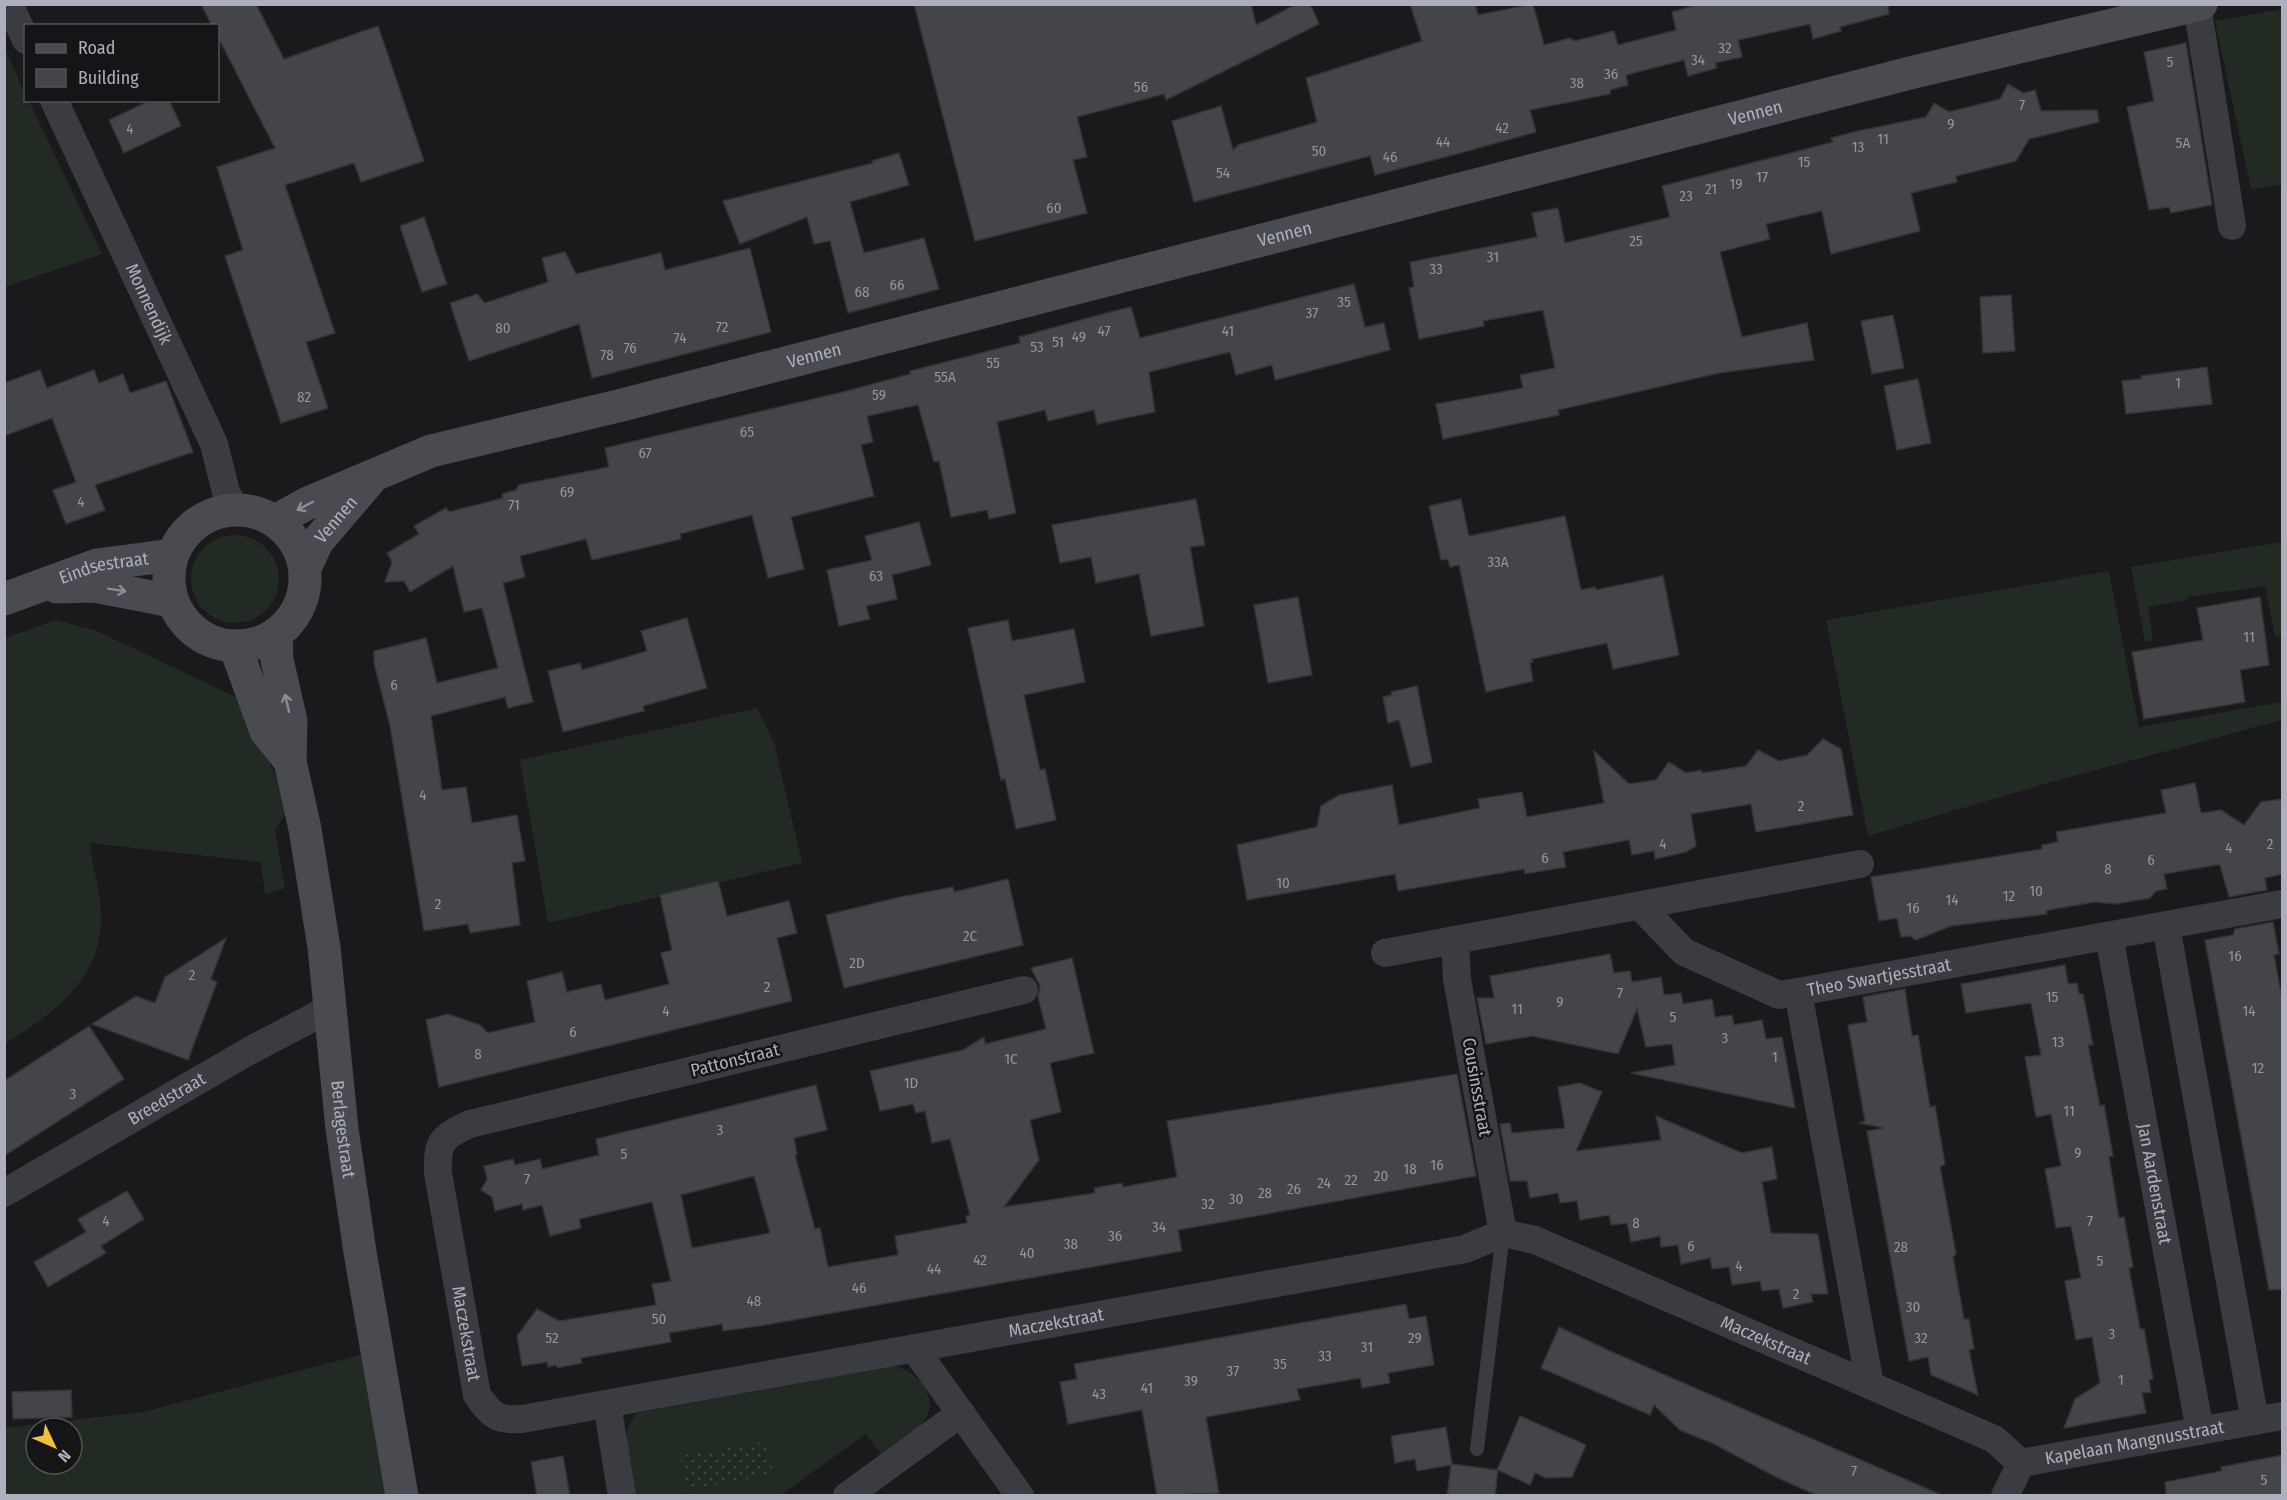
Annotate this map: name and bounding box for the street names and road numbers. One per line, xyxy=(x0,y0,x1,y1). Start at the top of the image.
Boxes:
street label: Vennen xyxy=(1726,95,1785,130)
street label: Vennen xyxy=(1255,217,1314,252)
street label: Monnendijk xyxy=(121,260,177,349)
street label: Vennen xyxy=(785,338,844,373)
street label: Vennen xyxy=(310,492,362,548)
street label: Eindsestraat xyxy=(56,547,150,589)
street label: Theo Swartjesstraat xyxy=(1805,953,1953,1001)
street label: Cousinsstraat xyxy=(1458,1036,1497,1138)
street label: Pattonstraat xyxy=(688,1038,782,1082)
street label: Breedstraat xyxy=(124,1068,209,1130)
street label: Berlagestraat xyxy=(326,1079,360,1180)
street label: Jan Aardenstraat xyxy=(2133,1122,2176,1246)
street label: Maczekstraat xyxy=(447,1284,485,1383)
street label: Maczekstraat xyxy=(1007,1303,1106,1342)
street label: Maczekstraat xyxy=(1717,1311,1814,1369)
street label: Kapelaan Mangnusstraat xyxy=(2043,1416,2226,1469)

